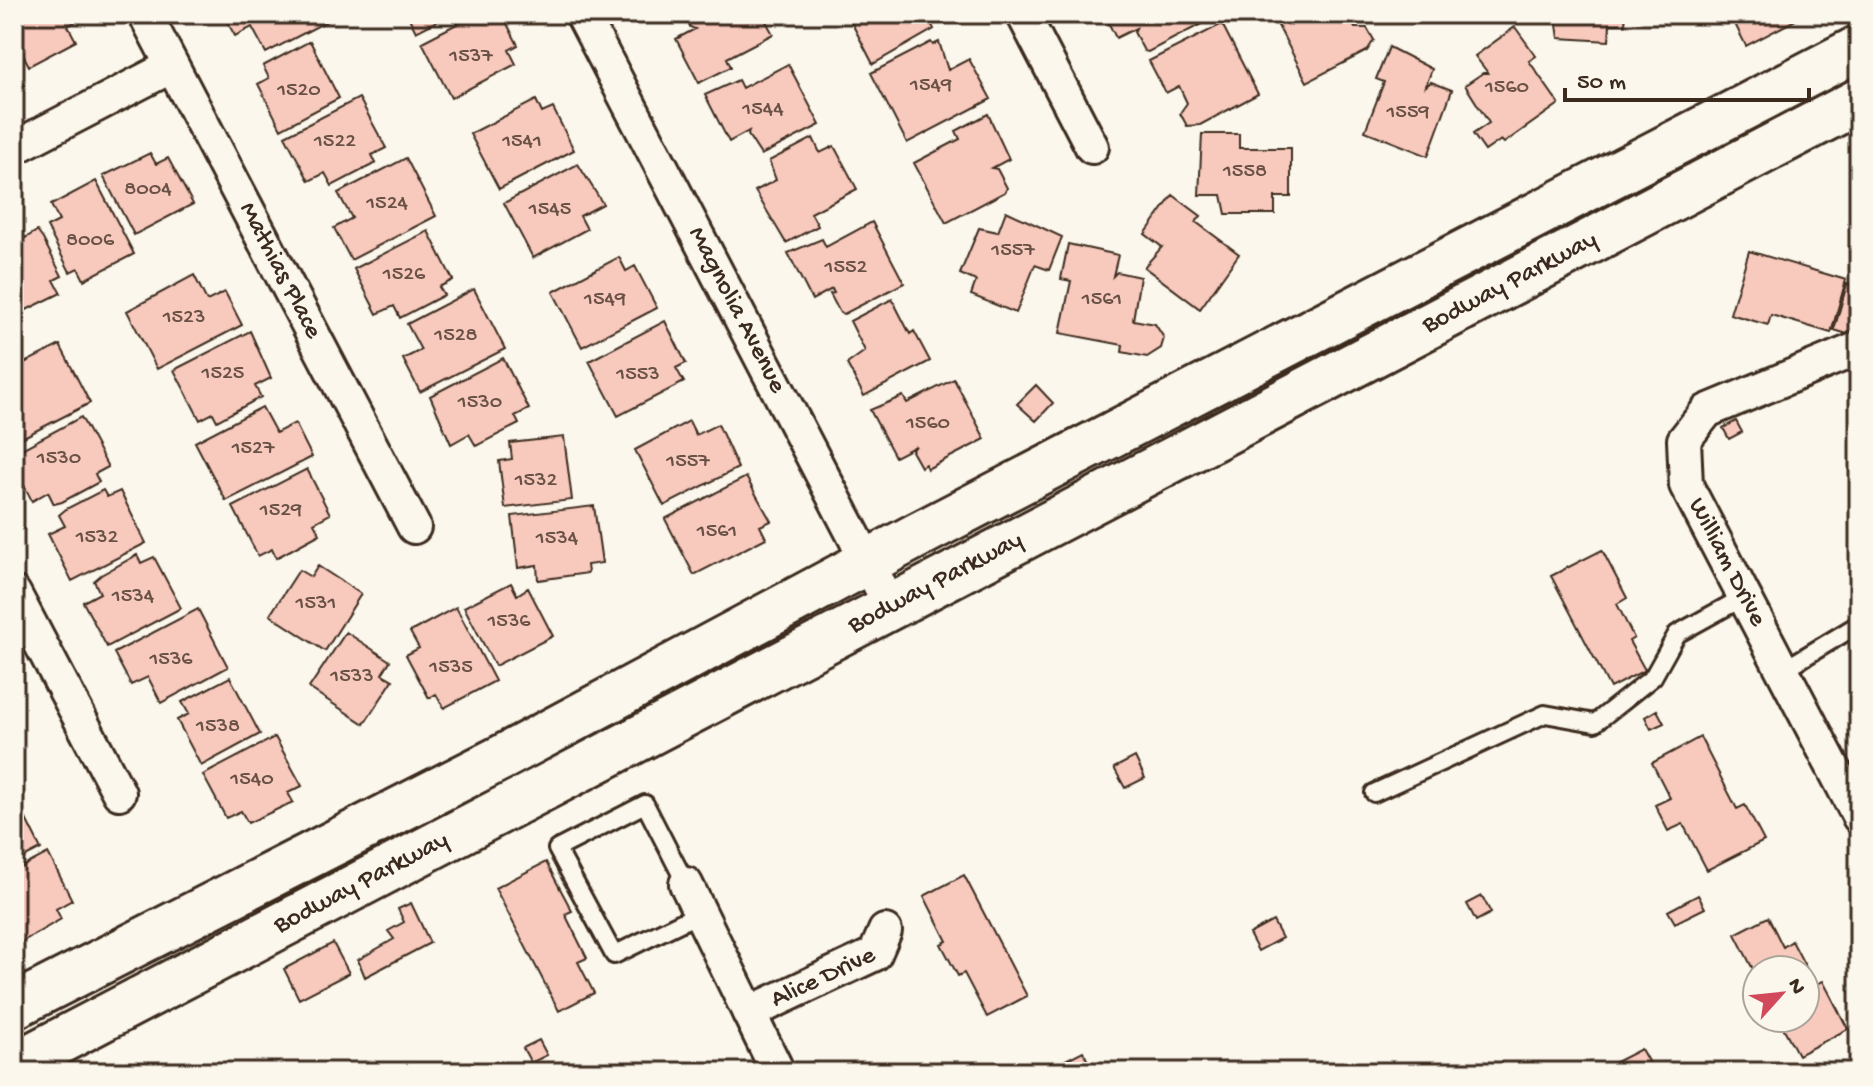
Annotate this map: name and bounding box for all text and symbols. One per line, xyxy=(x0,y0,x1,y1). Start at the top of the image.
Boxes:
house number: 1537 xyxy=(448,44,493,70)
scale bar xyxy=(1565,52,1809,102)
text: 50 m xyxy=(1577,69,1626,98)
house number: 1549 xyxy=(909,73,952,99)
house number: 1560 xyxy=(1484,75,1529,101)
house number: 1520 xyxy=(276,78,321,104)
house number: 1544 xyxy=(741,97,784,123)
house number: 1559 xyxy=(1385,100,1430,126)
house number: 1522 xyxy=(313,129,356,155)
house number: 1541 xyxy=(501,129,542,155)
house number: 1558 xyxy=(1222,159,1267,185)
house number: 8004 xyxy=(124,177,172,203)
house number: 1524 xyxy=(365,191,408,217)
street label: Mathias Place xyxy=(231,197,328,345)
house number: 1545 xyxy=(528,197,571,223)
street label: Magnolia Avenue xyxy=(680,222,793,399)
street label: Bodway Parkway xyxy=(1417,225,1603,342)
house number: 8006 xyxy=(66,228,115,254)
house number: 1557 xyxy=(990,238,1035,264)
house number: 1552 xyxy=(824,255,868,281)
house number: 1526 xyxy=(382,262,426,288)
house number: 1549 xyxy=(583,287,626,313)
house number: 1561 xyxy=(1081,287,1122,313)
house number: 1523 xyxy=(162,305,205,331)
house number: 1528 xyxy=(433,323,478,349)
house number: 1525 xyxy=(201,361,244,387)
house number: 1553 xyxy=(615,362,660,388)
house number: 1530 xyxy=(457,390,502,416)
house number: 1560 xyxy=(905,411,950,437)
house number: 1527 xyxy=(231,436,275,462)
house number: 1530 xyxy=(36,446,81,472)
house number: 1557 xyxy=(665,449,710,475)
house number: 1532 xyxy=(514,468,558,494)
street label: William Drive xyxy=(1680,493,1773,633)
house number: 1529 xyxy=(259,498,302,524)
house number: 1561 xyxy=(696,519,737,545)
house number: 1532 xyxy=(75,525,119,551)
street label: Bodway Parkway xyxy=(842,525,1028,642)
house number: 1534 xyxy=(535,526,579,552)
house number: 1534 xyxy=(111,584,155,610)
house number: 1531 xyxy=(295,591,336,617)
house number: 1536 xyxy=(486,609,531,635)
house number: 1536 xyxy=(148,647,193,673)
house number: 1535 xyxy=(428,655,473,681)
house number: 1533 xyxy=(329,664,374,690)
house number: 1538 xyxy=(195,714,240,740)
house number: 1540 xyxy=(229,767,274,793)
street label: Bodway Parkway xyxy=(268,825,454,942)
street label: Alice Drive xyxy=(766,940,881,1016)
north arrow xyxy=(1741,954,1821,1034)
text: N xyxy=(1780,974,1810,999)

